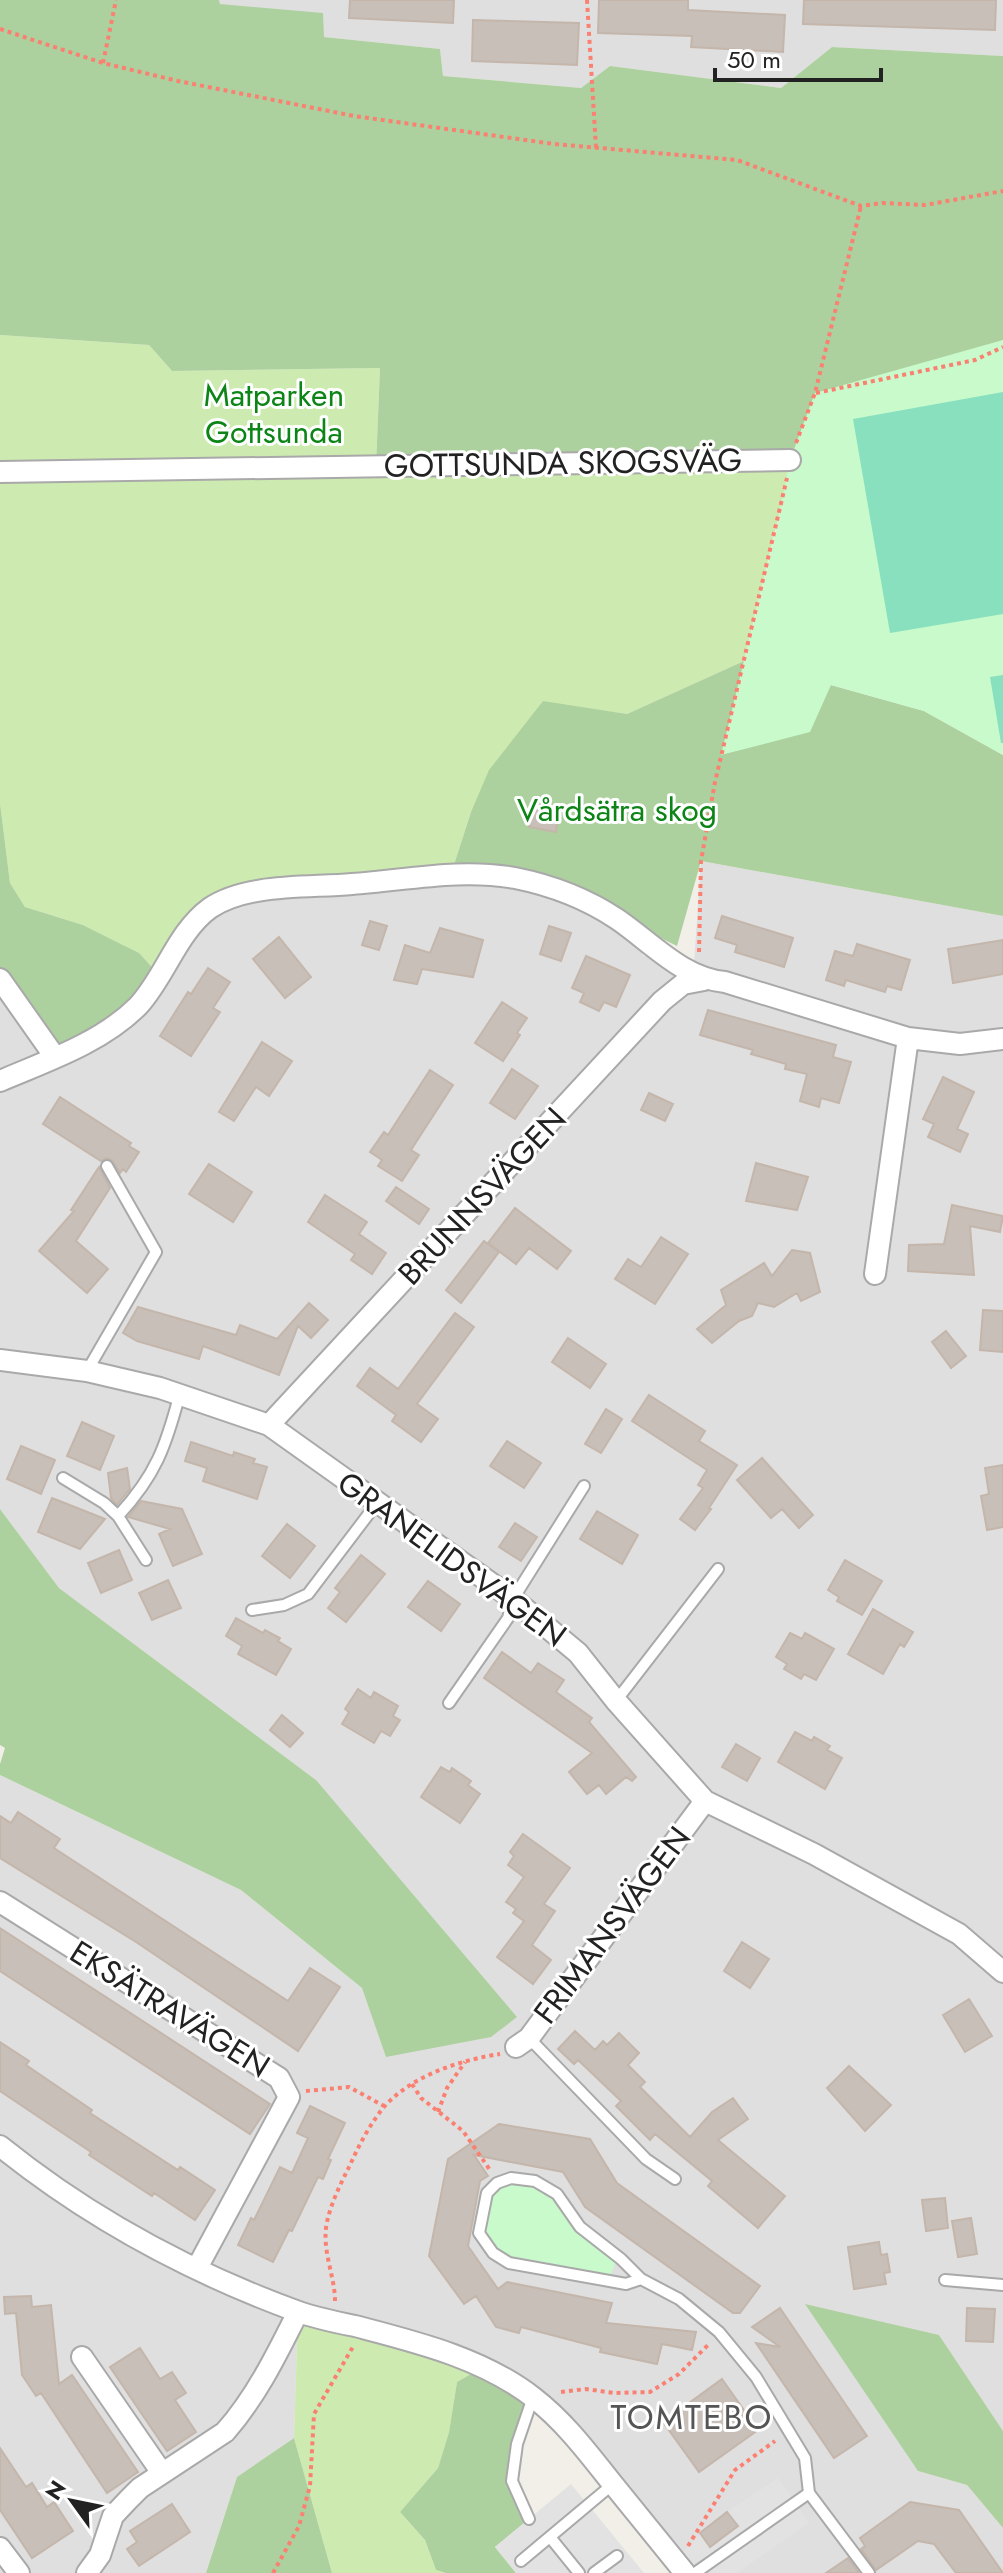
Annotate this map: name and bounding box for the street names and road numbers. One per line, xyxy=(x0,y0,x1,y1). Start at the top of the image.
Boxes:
street label: GOTTSUNDA SKOGSVÄG xyxy=(384,437,742,489)
street label: BRUNNSVÄGEN xyxy=(387,1097,577,1295)
street label: GRANELIDSVÄGEN xyxy=(328,1460,576,1658)
street label: FRIMANSVÄGEN xyxy=(522,1817,702,2033)
street label: EKSÄTRAVÄGEN xyxy=(61,1929,279,2089)

